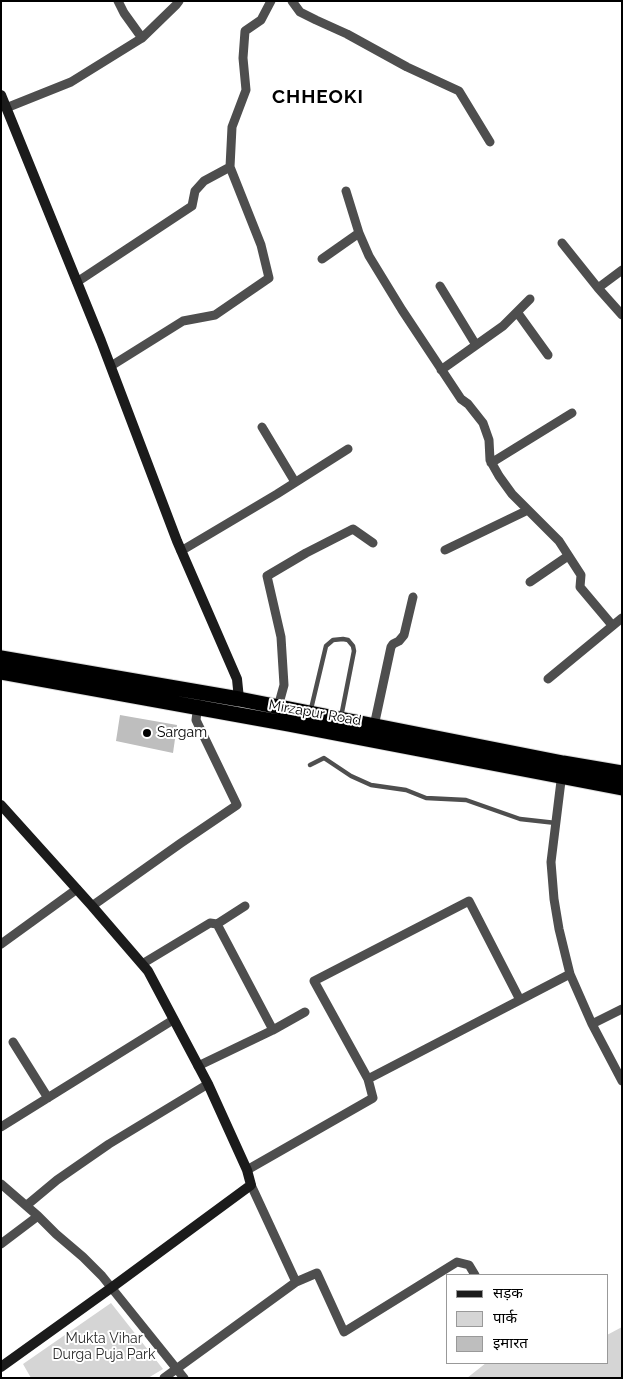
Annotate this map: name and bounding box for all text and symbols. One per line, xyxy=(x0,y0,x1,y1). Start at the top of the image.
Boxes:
district label: CHHEOKI xyxy=(271,86,365,108)
street label: Mirzapur Road xyxy=(267,697,363,729)
place label: Sargam xyxy=(157,725,207,741)
marker: Sargam xyxy=(141,727,153,739)
legend xyxy=(446,1274,608,1364)
text: सड़क xyxy=(493,1284,523,1302)
text: पार्क xyxy=(493,1309,517,1327)
park label: Mukta Vihar Durga Puja Park xyxy=(53,1331,155,1364)
text: इमारत xyxy=(493,1334,528,1352)

